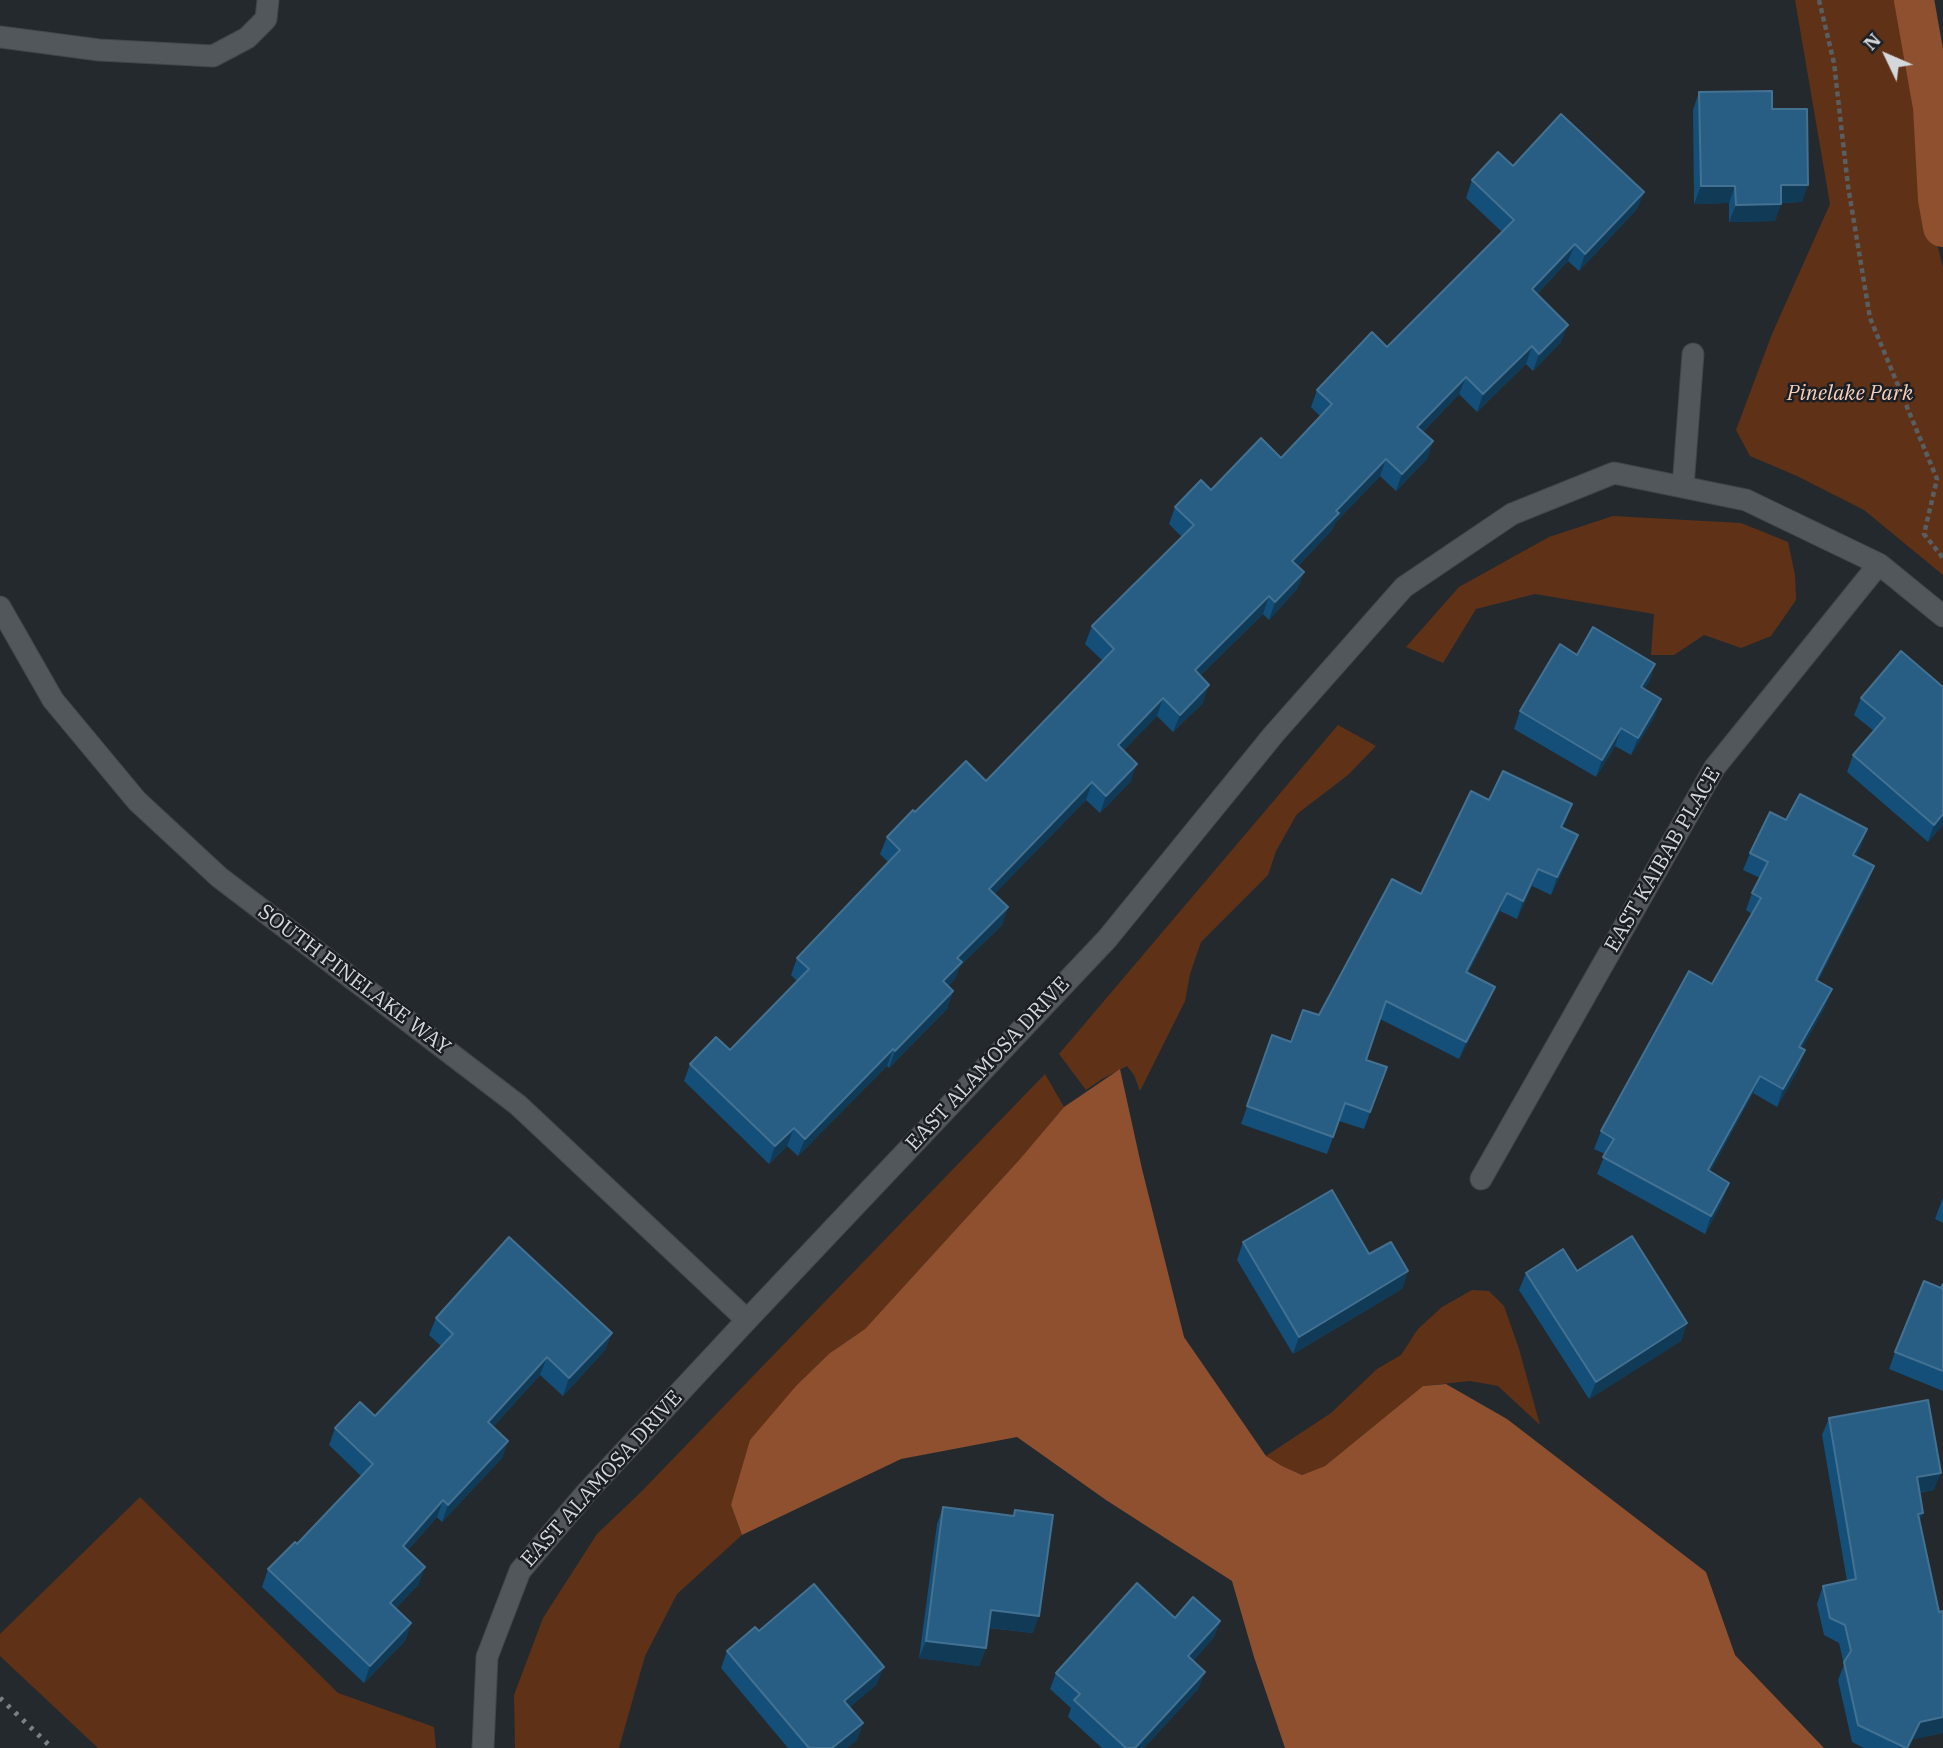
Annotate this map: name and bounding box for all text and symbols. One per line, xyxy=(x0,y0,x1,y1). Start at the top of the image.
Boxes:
north arrow xyxy=(1852,21,1922,91)
text: N xyxy=(1858,28,1886,55)
park label: Pinelake Park xyxy=(1787,381,1913,407)
street label: EAST KAIBAB PLACE xyxy=(1600,763,1726,957)
street label: SOUTH PINELAKE WAY xyxy=(253,899,455,1061)
street label: EAST ALAMOSA DRIVE xyxy=(901,972,1075,1156)
street label: EAST ALAMOSA DRIVE xyxy=(516,1386,688,1572)

